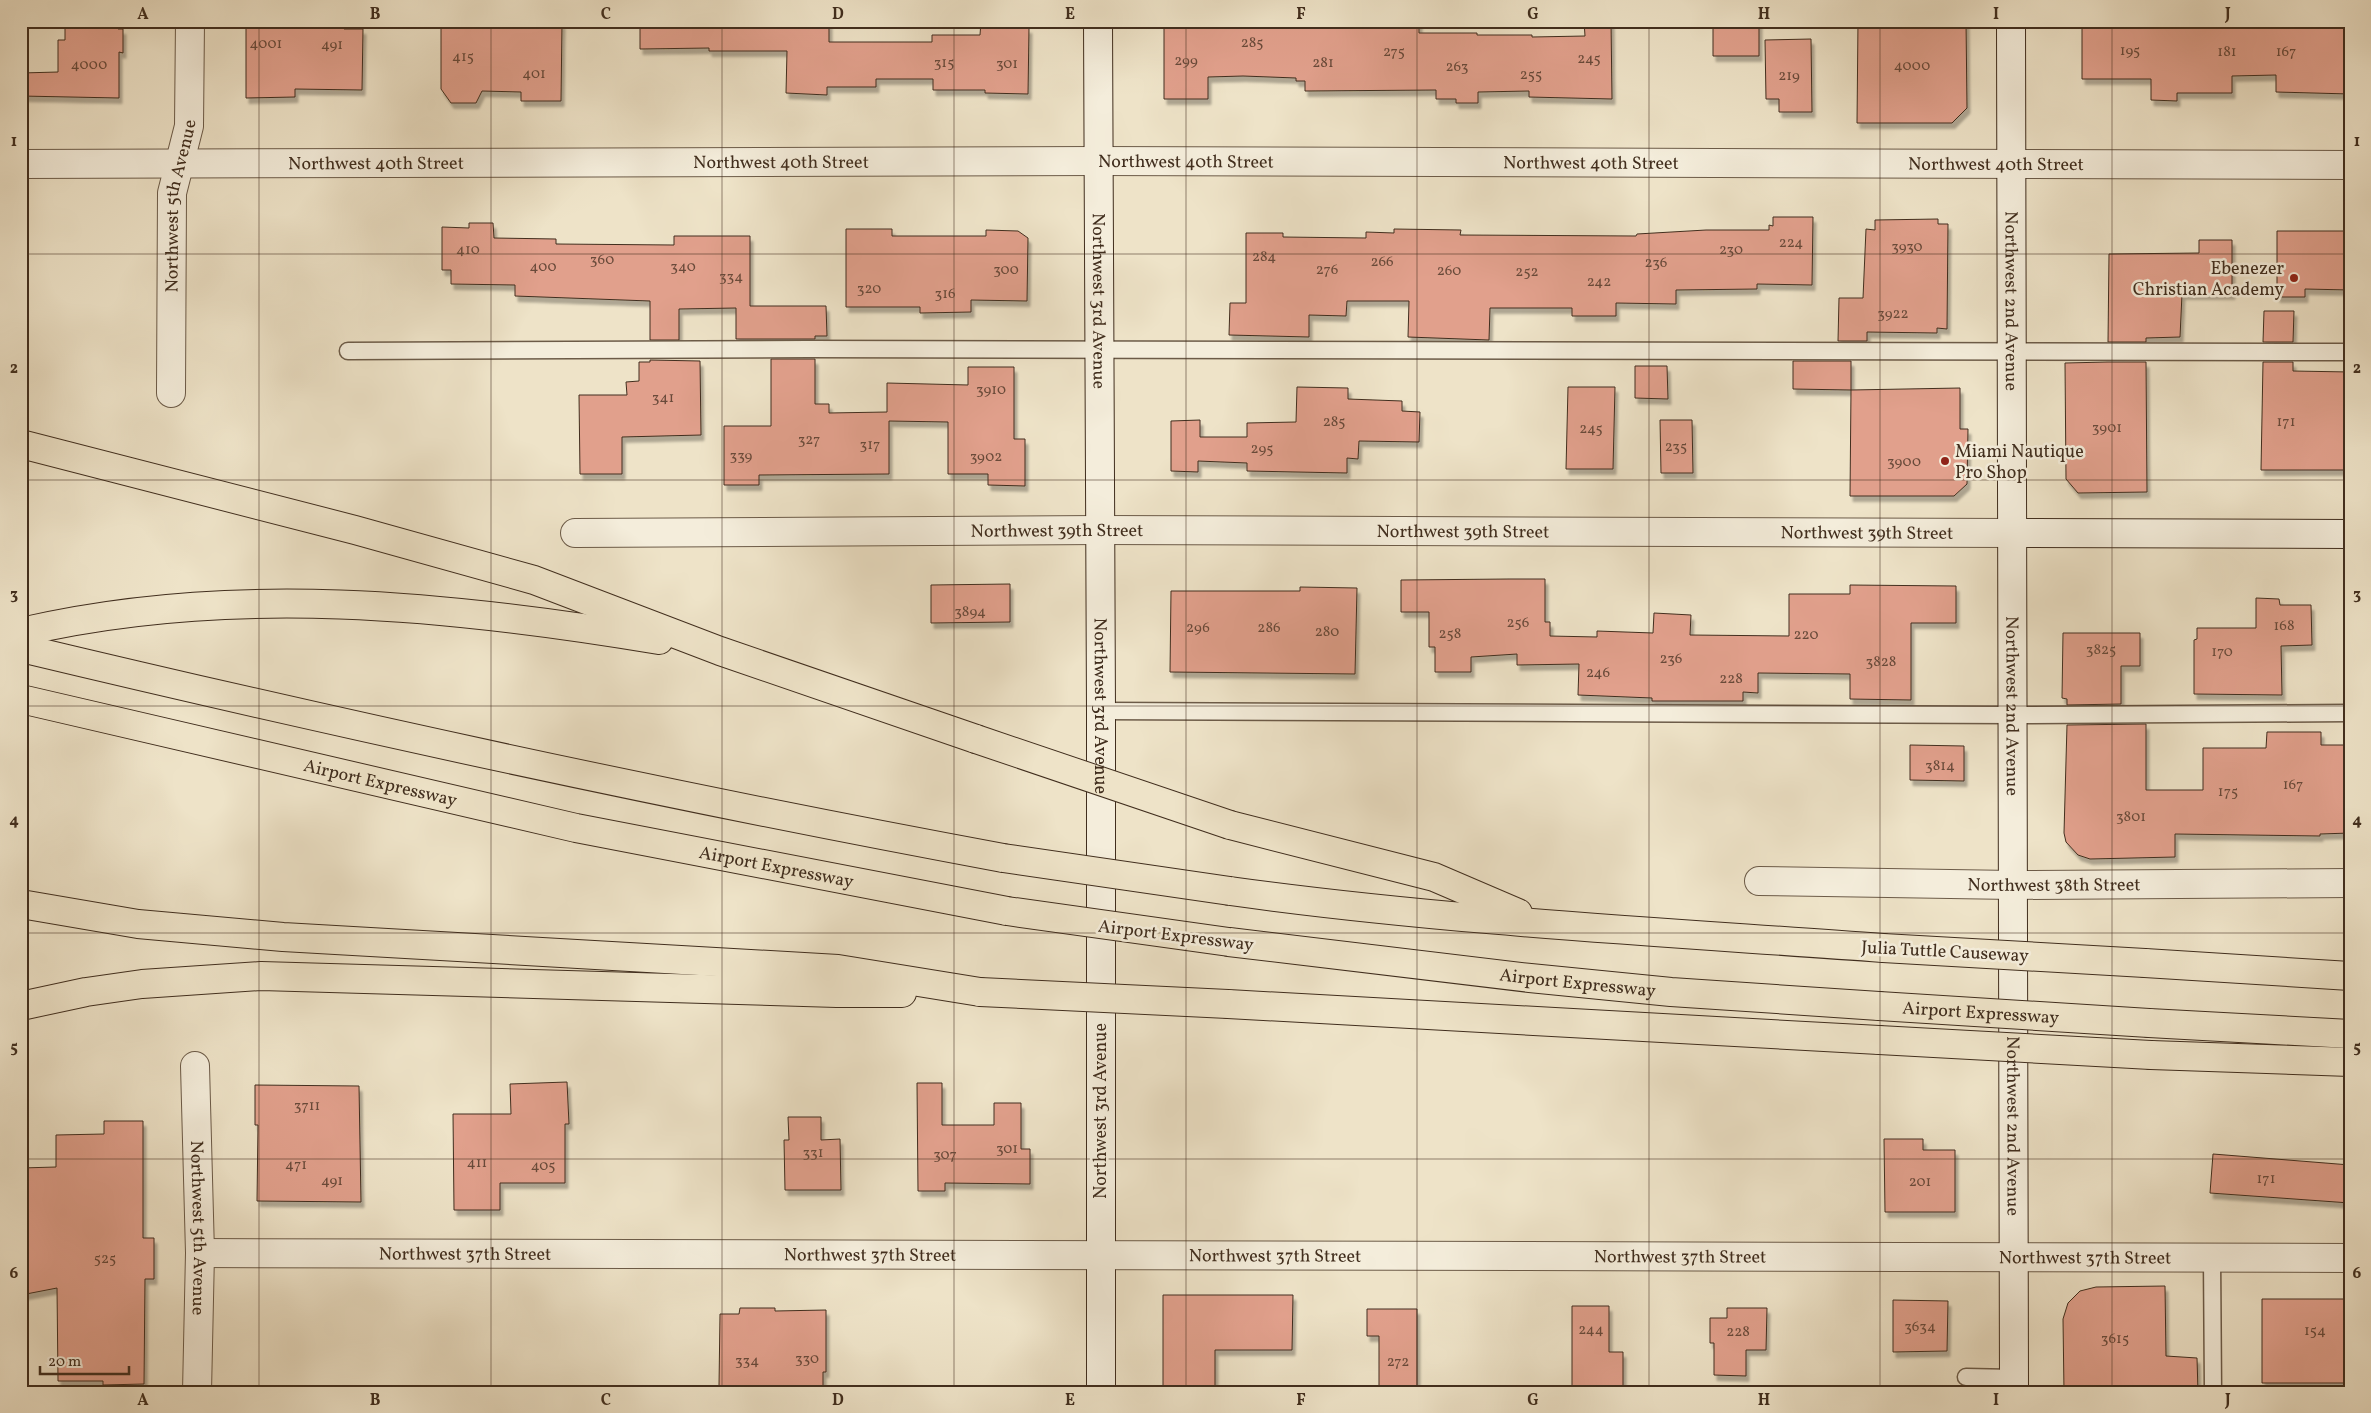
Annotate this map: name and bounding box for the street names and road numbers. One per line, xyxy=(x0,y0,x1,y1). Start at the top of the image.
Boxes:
street label: Northwest 5th Avenue xyxy=(161,119,203,293)
street label: Northwest 40th Street xyxy=(1098,150,1274,176)
street label: Northwest 40th Street xyxy=(693,151,869,176)
street label: Northwest 40th Street xyxy=(1503,151,1679,177)
street label: Northwest 40th Street xyxy=(288,152,464,177)
street label: Northwest 40th Street xyxy=(1908,153,2084,178)
street label: Northwest 2nd Avenue xyxy=(1997,211,2023,391)
street label: Northwest 3rd Avenue xyxy=(1085,213,1111,389)
street label: Northwest 39th Street xyxy=(970,519,1143,545)
street label: Northwest 39th Street xyxy=(1376,520,1549,545)
street label: Northwest 39th Street xyxy=(1780,521,1953,547)
street label: Northwest 2nd Avenue xyxy=(1998,616,2024,796)
street label: Northwest 3rd Avenue xyxy=(1087,618,1112,794)
street label: Airport Expressway xyxy=(301,754,460,814)
street label: Airport Expressway xyxy=(697,841,856,895)
street label: Northwest 38th Street xyxy=(1967,873,2141,899)
street label: Airport Expressway xyxy=(1097,915,1255,958)
street label: Julia Tuttle Causeway xyxy=(1861,936,2030,969)
street label: Airport Expressway xyxy=(1498,963,1657,1004)
street label: Airport Expressway xyxy=(1902,997,2060,1031)
street label: Northwest 3rd Avenue xyxy=(1089,1023,1114,1199)
street label: Northwest 2nd Avenue xyxy=(1999,1036,2025,1216)
street label: Northwest 5th Avenue xyxy=(183,1140,211,1316)
street label: Northwest 37th Street xyxy=(379,1242,551,1268)
street label: Northwest 37th Street xyxy=(784,1243,956,1269)
street label: Northwest 37th Street xyxy=(1189,1244,1361,1270)
street label: Northwest 37th Street xyxy=(1594,1245,1766,1271)
street label: Northwest 37th Street xyxy=(1999,1246,2171,1272)

